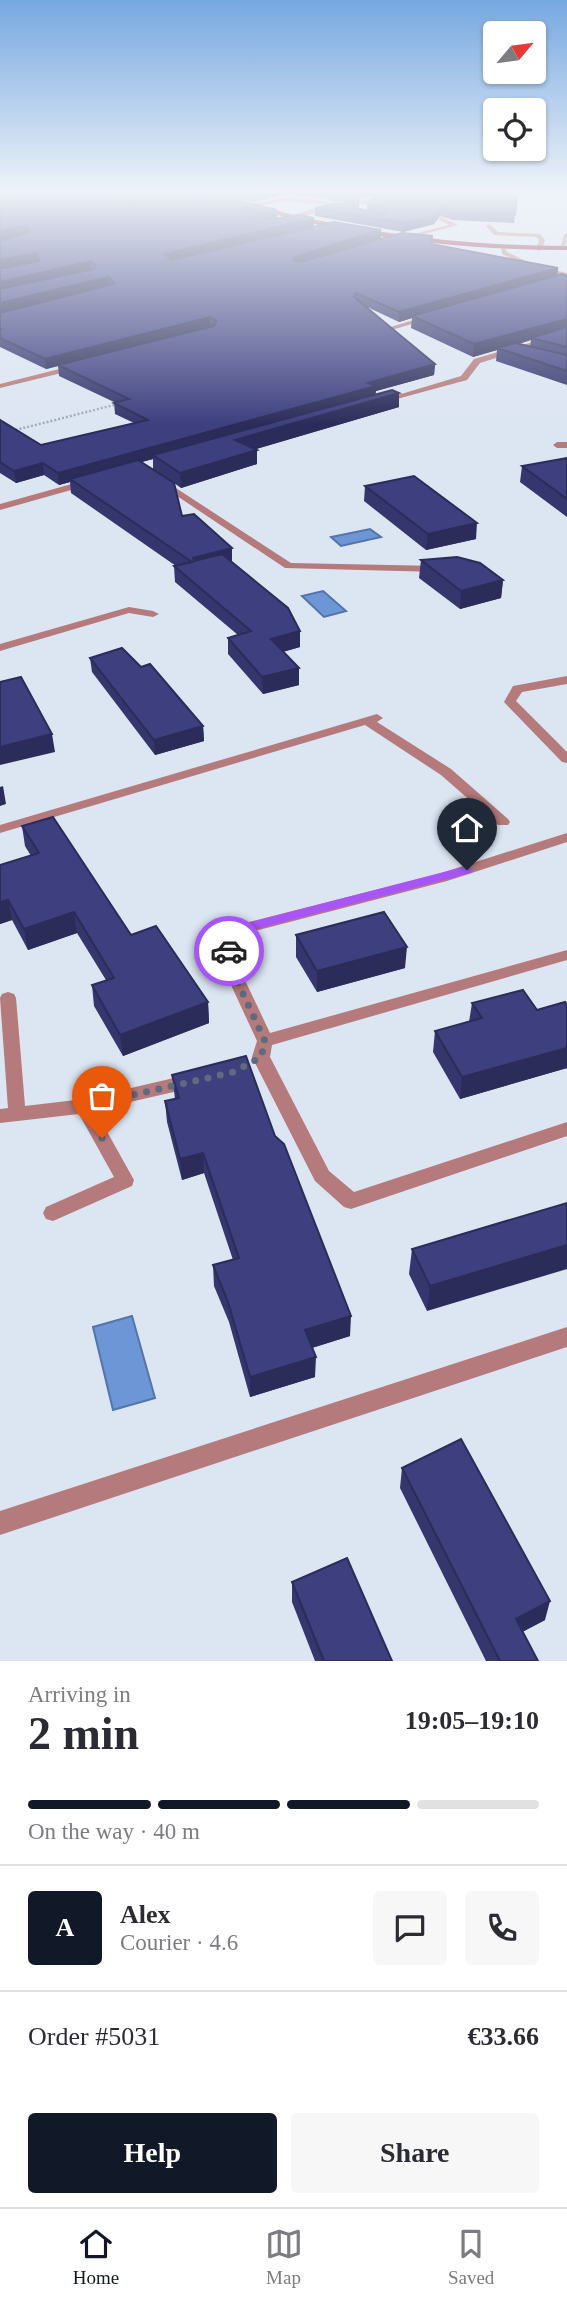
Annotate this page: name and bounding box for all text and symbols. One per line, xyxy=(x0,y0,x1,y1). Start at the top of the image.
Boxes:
north arrow xyxy=(483,21,546,84)
map controls xyxy=(483,21,546,161)
button: locate xyxy=(483,98,546,161)
pin xyxy=(437,798,497,870)
icon: home xyxy=(448,809,486,847)
courier xyxy=(194,916,264,986)
icon: car xyxy=(210,932,248,970)
pin xyxy=(72,1066,132,1138)
icon: bag xyxy=(83,1077,121,1115)
text: Arriving in xyxy=(28,1682,131,1707)
text: 19:05–19:10 xyxy=(405,1706,539,1735)
text: 2 min xyxy=(28,1708,139,1759)
text: On the way · 40 m xyxy=(28,1819,200,1844)
button: chat xyxy=(373,1891,447,1965)
button: phone xyxy=(465,1891,539,1965)
text: Alex xyxy=(120,1900,171,1929)
text: A xyxy=(56,1913,74,1942)
text: Courier · 4.6 xyxy=(120,1930,238,1955)
text: Order #5031 xyxy=(28,2022,160,2051)
text: €33.66 xyxy=(468,2022,539,2051)
button: Help xyxy=(28,2113,277,2193)
button: Share xyxy=(291,2113,539,2193)
tab: Home xyxy=(73,2225,119,2289)
tab: Map xyxy=(265,2225,303,2289)
tab: Saved xyxy=(448,2225,494,2289)

